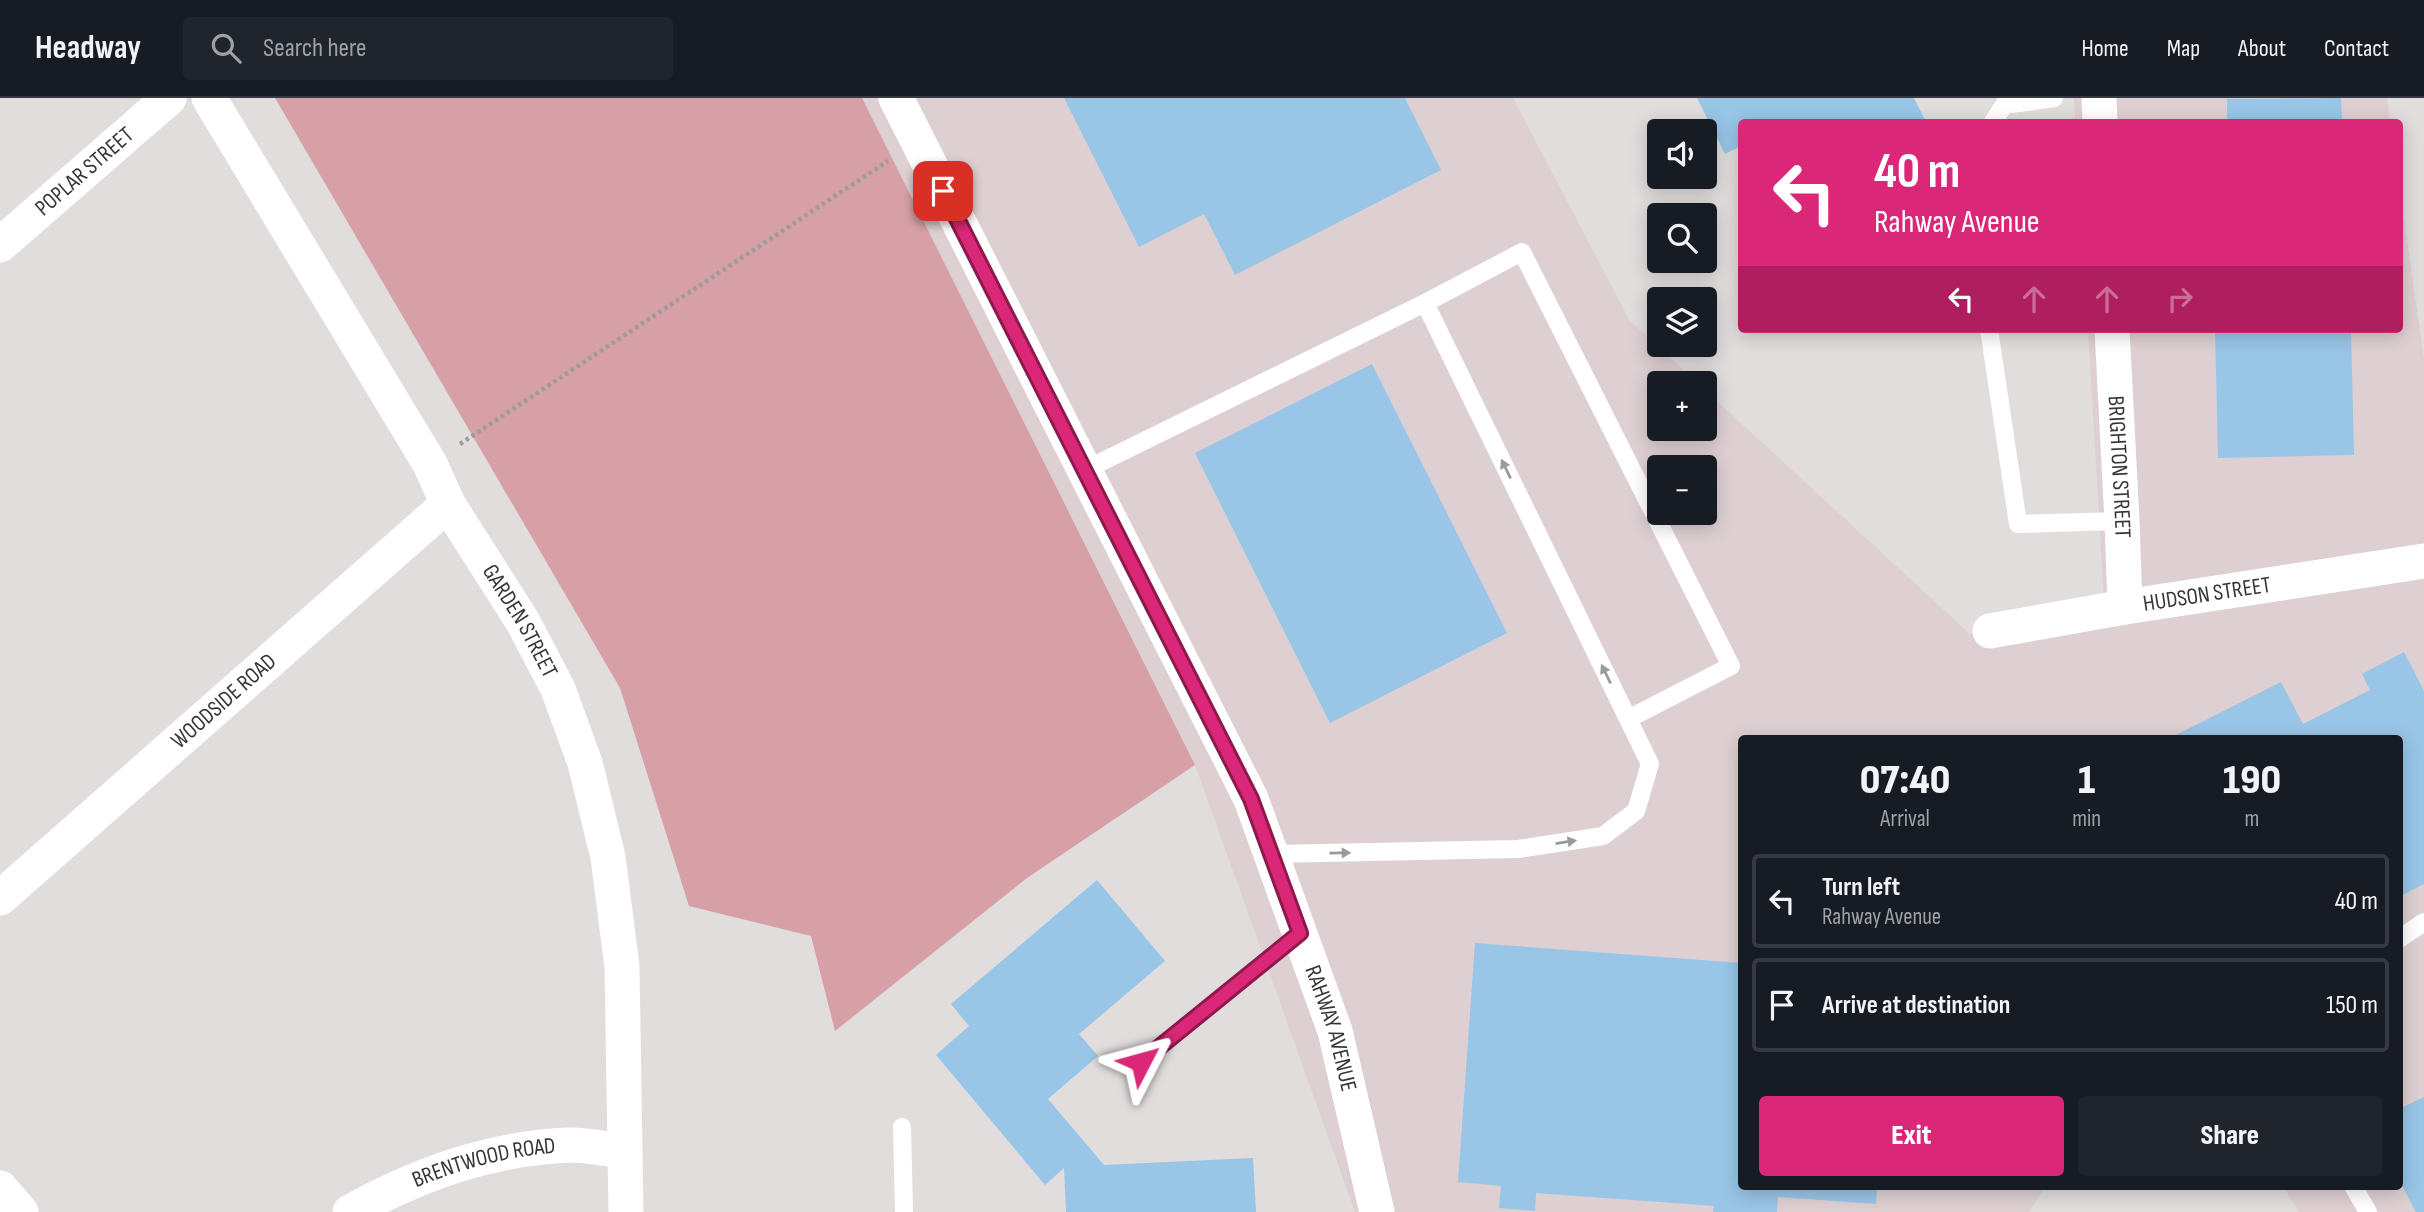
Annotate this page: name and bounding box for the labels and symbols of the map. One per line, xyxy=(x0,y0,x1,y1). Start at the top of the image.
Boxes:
street label: POPLAR STREET xyxy=(29,121,140,222)
pin xyxy=(913,161,973,221)
street label: BRIGHTON STREET xyxy=(2101,395,2137,538)
one-way arrow xyxy=(1501,459,1512,479)
street label: GARDEN STREET xyxy=(476,559,564,682)
street label: HUDSON STREET xyxy=(2141,571,2273,618)
street label: WOODSIDE ROAD xyxy=(166,648,282,755)
one-way arrow xyxy=(1600,664,1612,684)
one-way arrow xyxy=(1556,836,1578,847)
one-way arrow xyxy=(1329,847,1351,859)
street label: RAHWAY AVENUE xyxy=(1298,962,1363,1094)
position arrow xyxy=(1104,1025,1178,1099)
street label: BRENTWOOD ROAD xyxy=(408,1132,557,1194)

